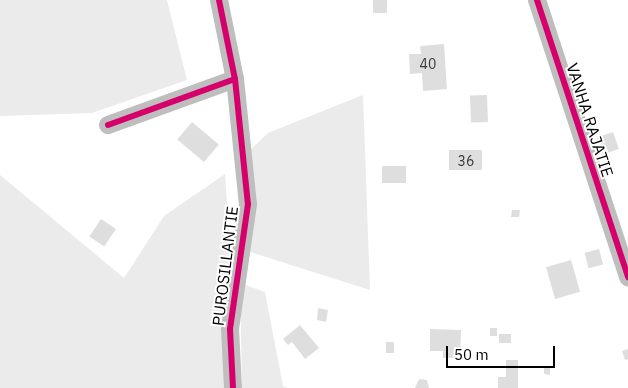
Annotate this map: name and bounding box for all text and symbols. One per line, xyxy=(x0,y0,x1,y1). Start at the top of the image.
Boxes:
house number: 40 xyxy=(420,56,436,72)
street label: VANHA RAJATIE xyxy=(563,61,617,179)
house number: 36 xyxy=(458,153,474,169)
street label: PUROSILLANTIE xyxy=(208,205,242,327)
scale bar xyxy=(448,336,557,368)
text: 50 m xyxy=(454,345,489,364)

